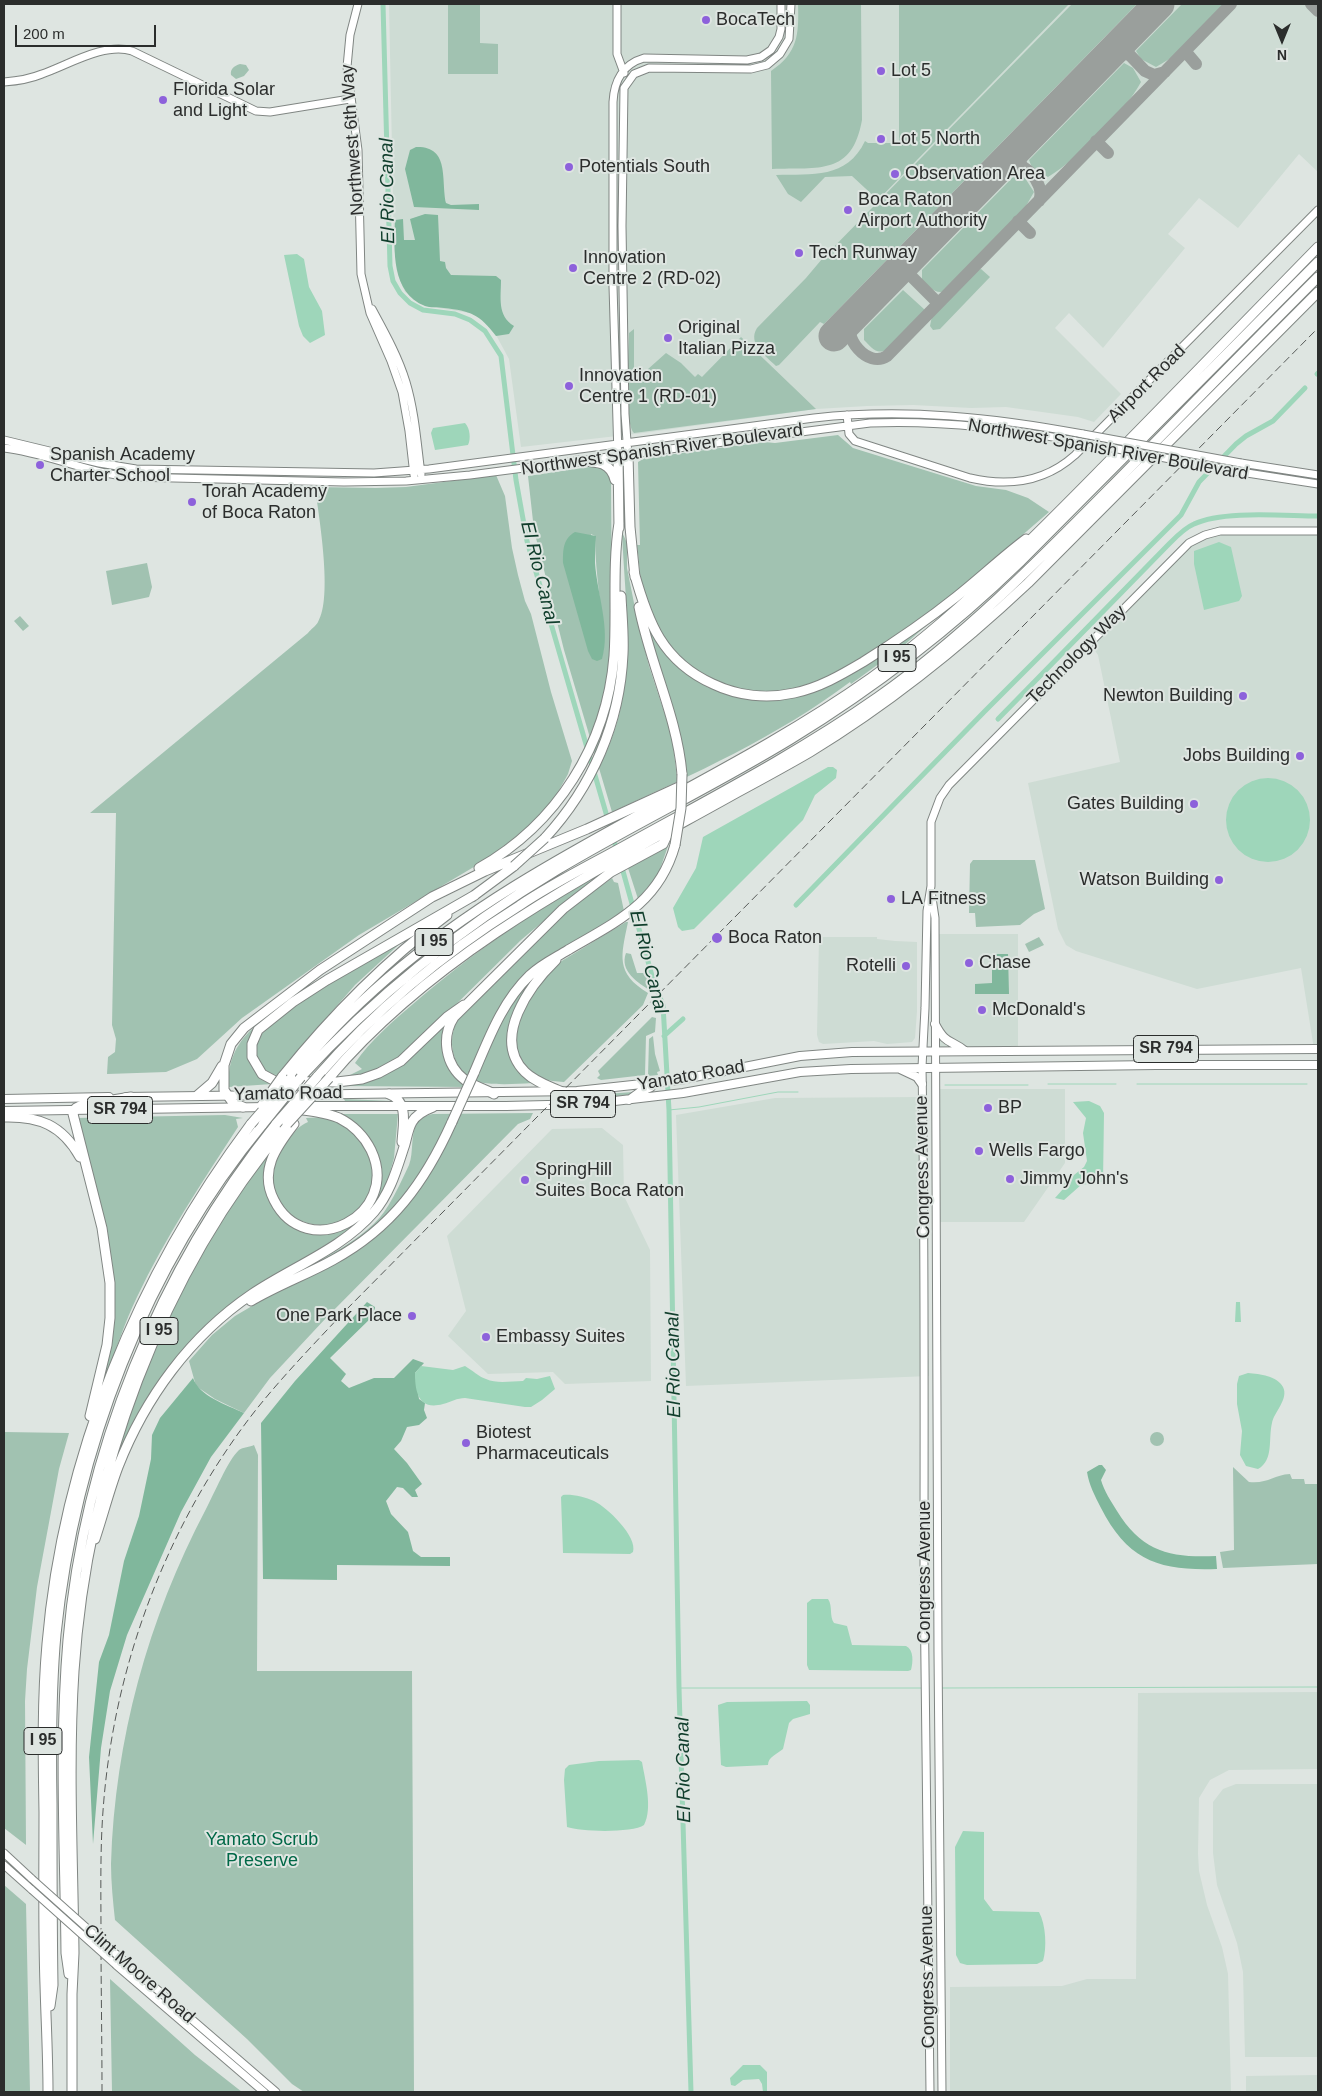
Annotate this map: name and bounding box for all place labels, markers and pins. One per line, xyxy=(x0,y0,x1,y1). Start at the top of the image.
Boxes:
place label: BocaTech xyxy=(716,9,795,31)
marker: BocaTech xyxy=(700,14,712,26)
place label: Lot 5 xyxy=(891,60,931,82)
marker: Lot 5 xyxy=(875,65,887,77)
place label: Florida Solar and Light xyxy=(173,79,275,122)
marker: Florida Solar and Light xyxy=(157,94,169,106)
place label: Lot 5 North xyxy=(891,128,980,150)
marker: Lot 5 North xyxy=(875,133,887,145)
place label: Potentials South xyxy=(579,156,710,178)
marker: Potentials South xyxy=(563,161,575,173)
place label: Observation Area xyxy=(905,163,1045,185)
marker: Observation Area xyxy=(889,168,901,180)
place label: Boca Raton Airport Authority xyxy=(858,189,987,232)
marker: Boca Raton Airport Authority xyxy=(842,204,854,216)
place label: Tech Runway xyxy=(809,242,917,264)
place label: Innovation Centre 2 (RD-02) xyxy=(583,247,721,290)
marker: Tech Runway xyxy=(793,247,805,259)
marker: Innovation Centre 2 (RD-02) xyxy=(567,262,579,274)
place label: Original Italian Pizza xyxy=(678,317,775,359)
marker: Original Italian Pizza xyxy=(662,332,674,344)
place label: Innovation Centre 1 (RD-01) xyxy=(579,365,717,408)
marker: Innovation Centre 1 (RD-01) xyxy=(563,380,575,392)
place label: Spanish Academy Charter School xyxy=(50,444,195,486)
marker: Spanish Academy Charter School xyxy=(34,459,46,471)
place label: Torah Academy of Boca Raton xyxy=(202,481,327,524)
marker: Torah Academy of Boca Raton xyxy=(186,496,198,508)
place label: Newton Building xyxy=(1103,685,1233,707)
marker: Newton Building xyxy=(1237,690,1249,702)
place label: Jobs Building xyxy=(1183,745,1290,767)
marker: Jobs Building xyxy=(1294,750,1306,762)
place label: Gates Building xyxy=(1067,793,1184,815)
marker: Gates Building xyxy=(1188,798,1200,810)
place label: Watson Building xyxy=(1080,869,1209,891)
marker: Watson Building xyxy=(1213,874,1225,886)
place label: LA Fitness xyxy=(901,888,986,910)
marker: LA Fitness xyxy=(885,893,897,905)
place label: Boca Raton xyxy=(728,927,822,949)
marker: Boca Raton xyxy=(710,931,724,945)
place label: Chase xyxy=(979,952,1031,974)
place label: Rotelli xyxy=(846,955,896,977)
marker: Chase xyxy=(963,957,975,969)
marker: Rotelli xyxy=(900,960,912,972)
place label: McDonald's xyxy=(992,999,1085,1021)
marker: McDonald's xyxy=(976,1004,988,1016)
place label: BP xyxy=(998,1097,1022,1119)
marker: BP xyxy=(982,1102,994,1114)
place label: Wells Fargo xyxy=(989,1140,1085,1162)
marker: Wells Fargo xyxy=(973,1145,985,1157)
place label: SpringHill Suites Boca Raton xyxy=(535,1159,684,1202)
place label: Jimmy John's xyxy=(1020,1168,1128,1190)
marker: Jimmy John's xyxy=(1004,1173,1016,1185)
marker: SpringHill Suites Boca Raton xyxy=(519,1174,531,1186)
place label: One Park Place xyxy=(276,1305,402,1327)
marker: One Park Place xyxy=(406,1310,418,1322)
place label: Embassy Suites xyxy=(496,1326,625,1348)
marker: Embassy Suites xyxy=(480,1331,492,1343)
place label: Biotest Pharmaceuticals xyxy=(476,1422,609,1465)
marker: Biotest Pharmaceuticals xyxy=(460,1437,472,1449)

